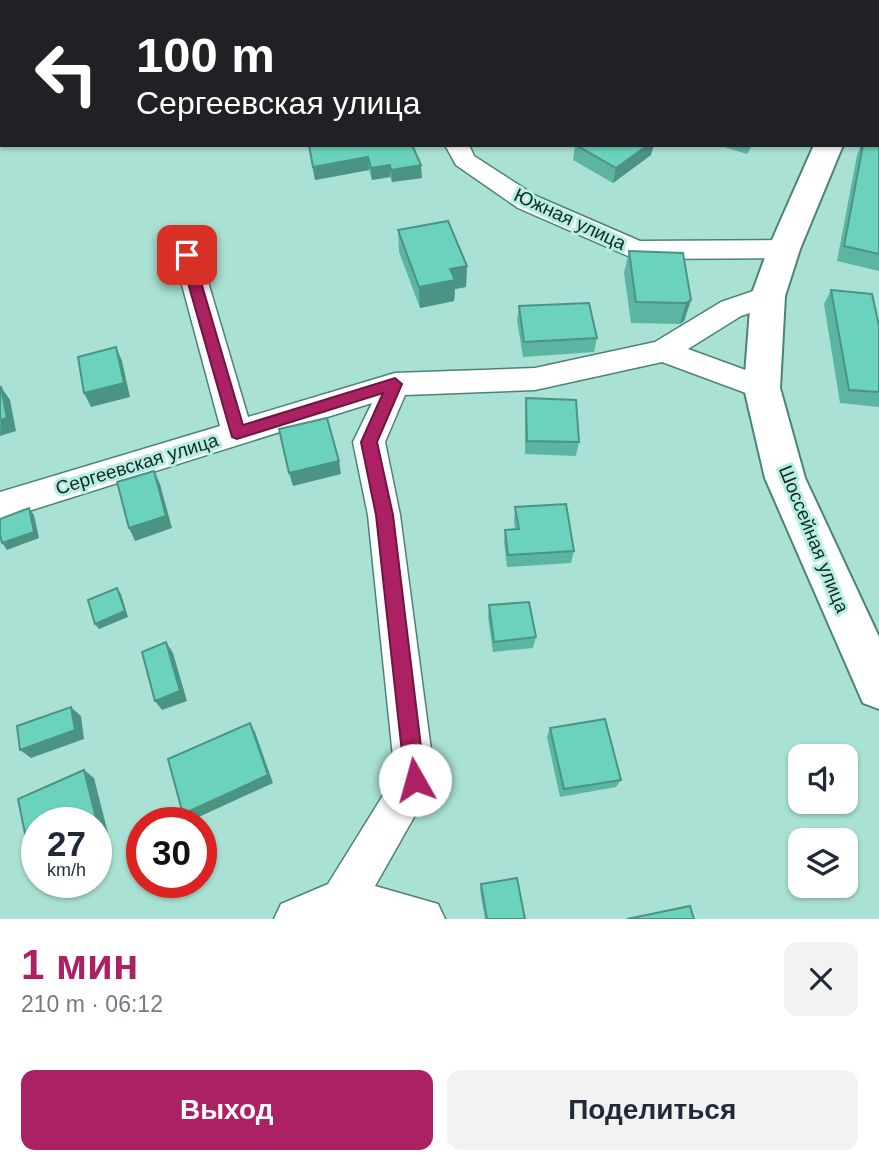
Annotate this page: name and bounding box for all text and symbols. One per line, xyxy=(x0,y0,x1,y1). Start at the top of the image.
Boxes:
icon: left xyxy=(21,28,112,119)
text: 100 m xyxy=(136,28,275,82)
text: Сергеевская улица xyxy=(136,85,421,121)
street label: Южная улица xyxy=(511,184,630,254)
pin xyxy=(157,225,217,285)
icon: arrive xyxy=(168,236,206,274)
street label: Сергеевская улица xyxy=(53,429,221,499)
street label: Шоссейная улица xyxy=(775,462,853,616)
position arrow xyxy=(378,743,452,817)
map controls xyxy=(788,744,858,898)
button: sound xyxy=(788,744,858,814)
speed limit sign: 30 xyxy=(126,807,217,898)
text: 27 xyxy=(47,824,86,863)
button: layers xyxy=(788,828,858,898)
text: km/h xyxy=(47,860,86,880)
text: 1 мин xyxy=(21,941,138,988)
button: close xyxy=(784,942,858,1016)
text: 210 m · 06:12 xyxy=(21,991,163,1017)
button: Выход xyxy=(21,1070,433,1150)
button: Поделиться xyxy=(447,1070,858,1150)

